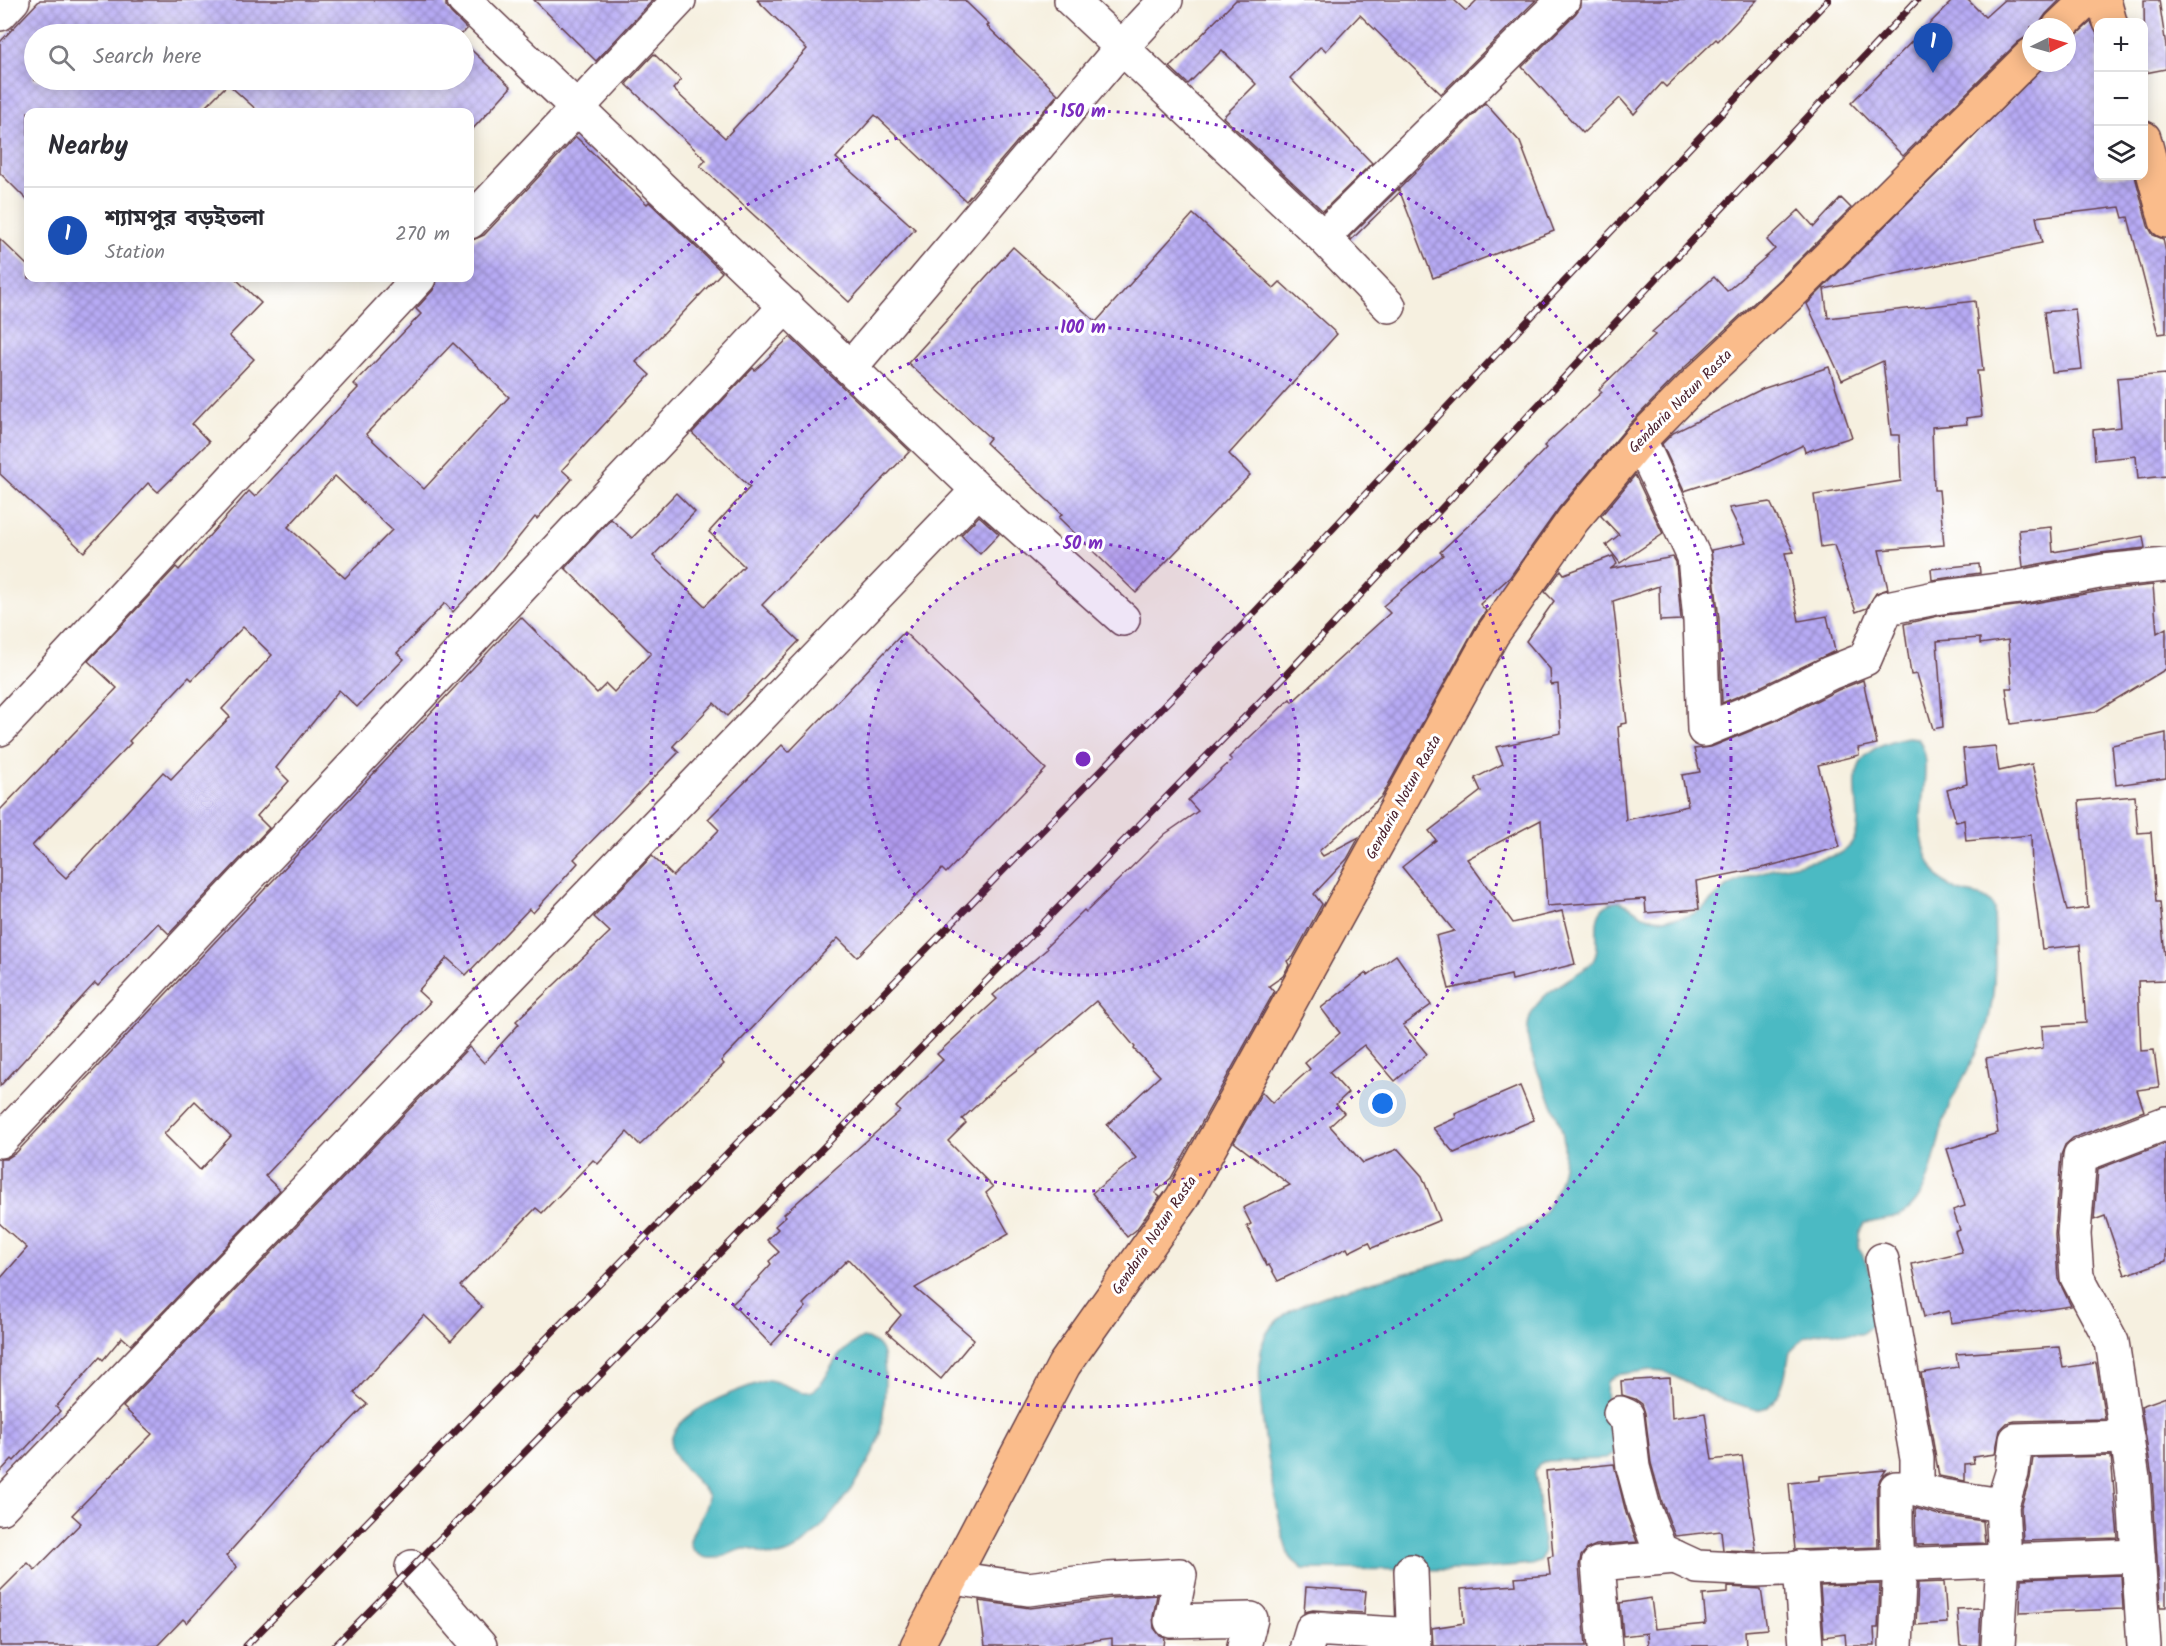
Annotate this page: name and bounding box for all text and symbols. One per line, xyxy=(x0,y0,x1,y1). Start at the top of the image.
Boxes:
north arrow xyxy=(2022,18,2076,72)
map controls xyxy=(2094,18,2148,180)
button: + xyxy=(2094,18,2148,72)
pin: 1 xyxy=(1914,23,1952,73)
search box xyxy=(24,24,474,90)
text: Search here xyxy=(93,40,201,75)
icon: search xyxy=(45,41,78,74)
button: − xyxy=(2094,72,2148,126)
text: 150 m xyxy=(1060,98,1106,127)
text: Nearby xyxy=(48,126,128,168)
button: layers xyxy=(2094,126,2148,180)
text: শ্যামপুর বড়ইতলা xyxy=(105,202,264,237)
text: 1 xyxy=(64,219,71,251)
text: 270 m xyxy=(395,219,450,251)
text: Station xyxy=(105,237,165,269)
text: 100 m xyxy=(1060,314,1106,343)
street label: Gendaria Notun Rasta xyxy=(1623,344,1738,459)
text: 50 m xyxy=(1062,530,1103,559)
street label: Gendaria Notun Rasta xyxy=(1360,731,1448,864)
centre of rings xyxy=(1073,749,1093,769)
your location xyxy=(1368,1089,1397,1118)
street label: Gendaria Notun Rasta xyxy=(1106,1171,1204,1300)

